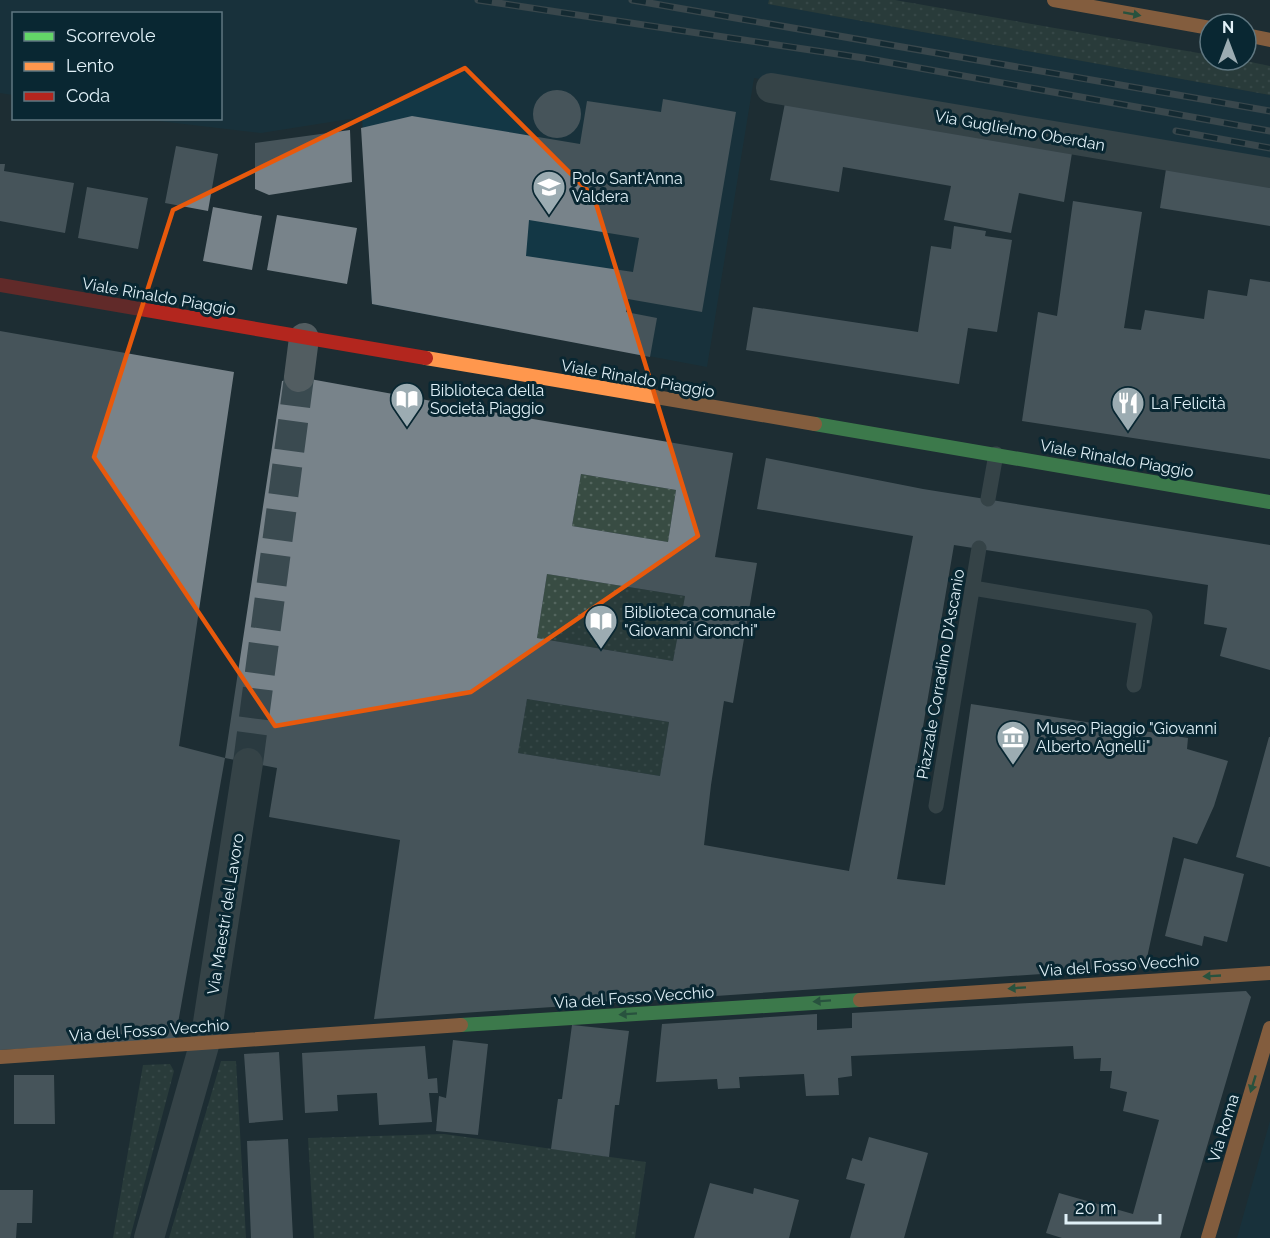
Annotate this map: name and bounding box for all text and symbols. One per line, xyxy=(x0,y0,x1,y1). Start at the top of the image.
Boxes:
one-way arrow xyxy=(1123,10,1142,19)
legend xyxy=(12,12,222,120)
north arrow xyxy=(1198,12,1258,72)
text: N xyxy=(1222,18,1234,37)
text: Scorrevole xyxy=(66,25,156,46)
text: Lento xyxy=(66,55,114,76)
text: Coda xyxy=(66,85,110,106)
street label: Via Guglielmo Oberdan xyxy=(933,106,1107,155)
school or university icon: Polo Sant'Anna Valdera xyxy=(531,169,567,216)
place label: Polo Sant'Anna Valdera xyxy=(572,169,683,206)
street label: Viale Rinaldo Piaggio xyxy=(81,274,237,319)
street label: Viale Rinaldo Piaggio xyxy=(560,356,716,401)
library icon: Biblioteca della Società Piaggio xyxy=(389,381,425,428)
place label: Biblioteca della Società Piaggio xyxy=(430,381,544,418)
restaurant icon: La Felicità xyxy=(1110,385,1146,432)
place label: La Felicità xyxy=(1151,394,1226,413)
street label: Viale Rinaldo Piaggio xyxy=(1039,436,1195,481)
street label: Piazzale Corradino D'Ascanio xyxy=(913,568,968,781)
library icon: Biblioteca comunale "Giovanni Gronchi" xyxy=(583,603,619,650)
place label: Biblioteca comunale "Giovanni Gronchi" xyxy=(624,603,776,640)
museum icon: Museo Piaggio "Giovanni Alberto Agnelli" xyxy=(995,719,1031,766)
place label: Museo Piaggio "Giovanni Alberto Agnelli" xyxy=(1036,719,1217,756)
street label: Via Maestri del Lavoro xyxy=(203,832,248,996)
street label: Via del Fosso Vecchio xyxy=(1038,950,1200,981)
one-way arrow xyxy=(1202,972,1221,981)
street label: Via del Fosso Vecchio xyxy=(553,982,715,1013)
one-way arrow xyxy=(1007,984,1026,993)
one-way arrow xyxy=(813,996,832,1006)
one-way arrow xyxy=(618,1009,637,1019)
street label: Via del Fosso Vecchio xyxy=(68,1015,230,1046)
one-way arrow xyxy=(1248,1075,1257,1093)
street label: Via Roma xyxy=(1204,1092,1243,1165)
scale bar xyxy=(1066,1187,1160,1225)
text: 20 m xyxy=(1075,1197,1117,1218)

